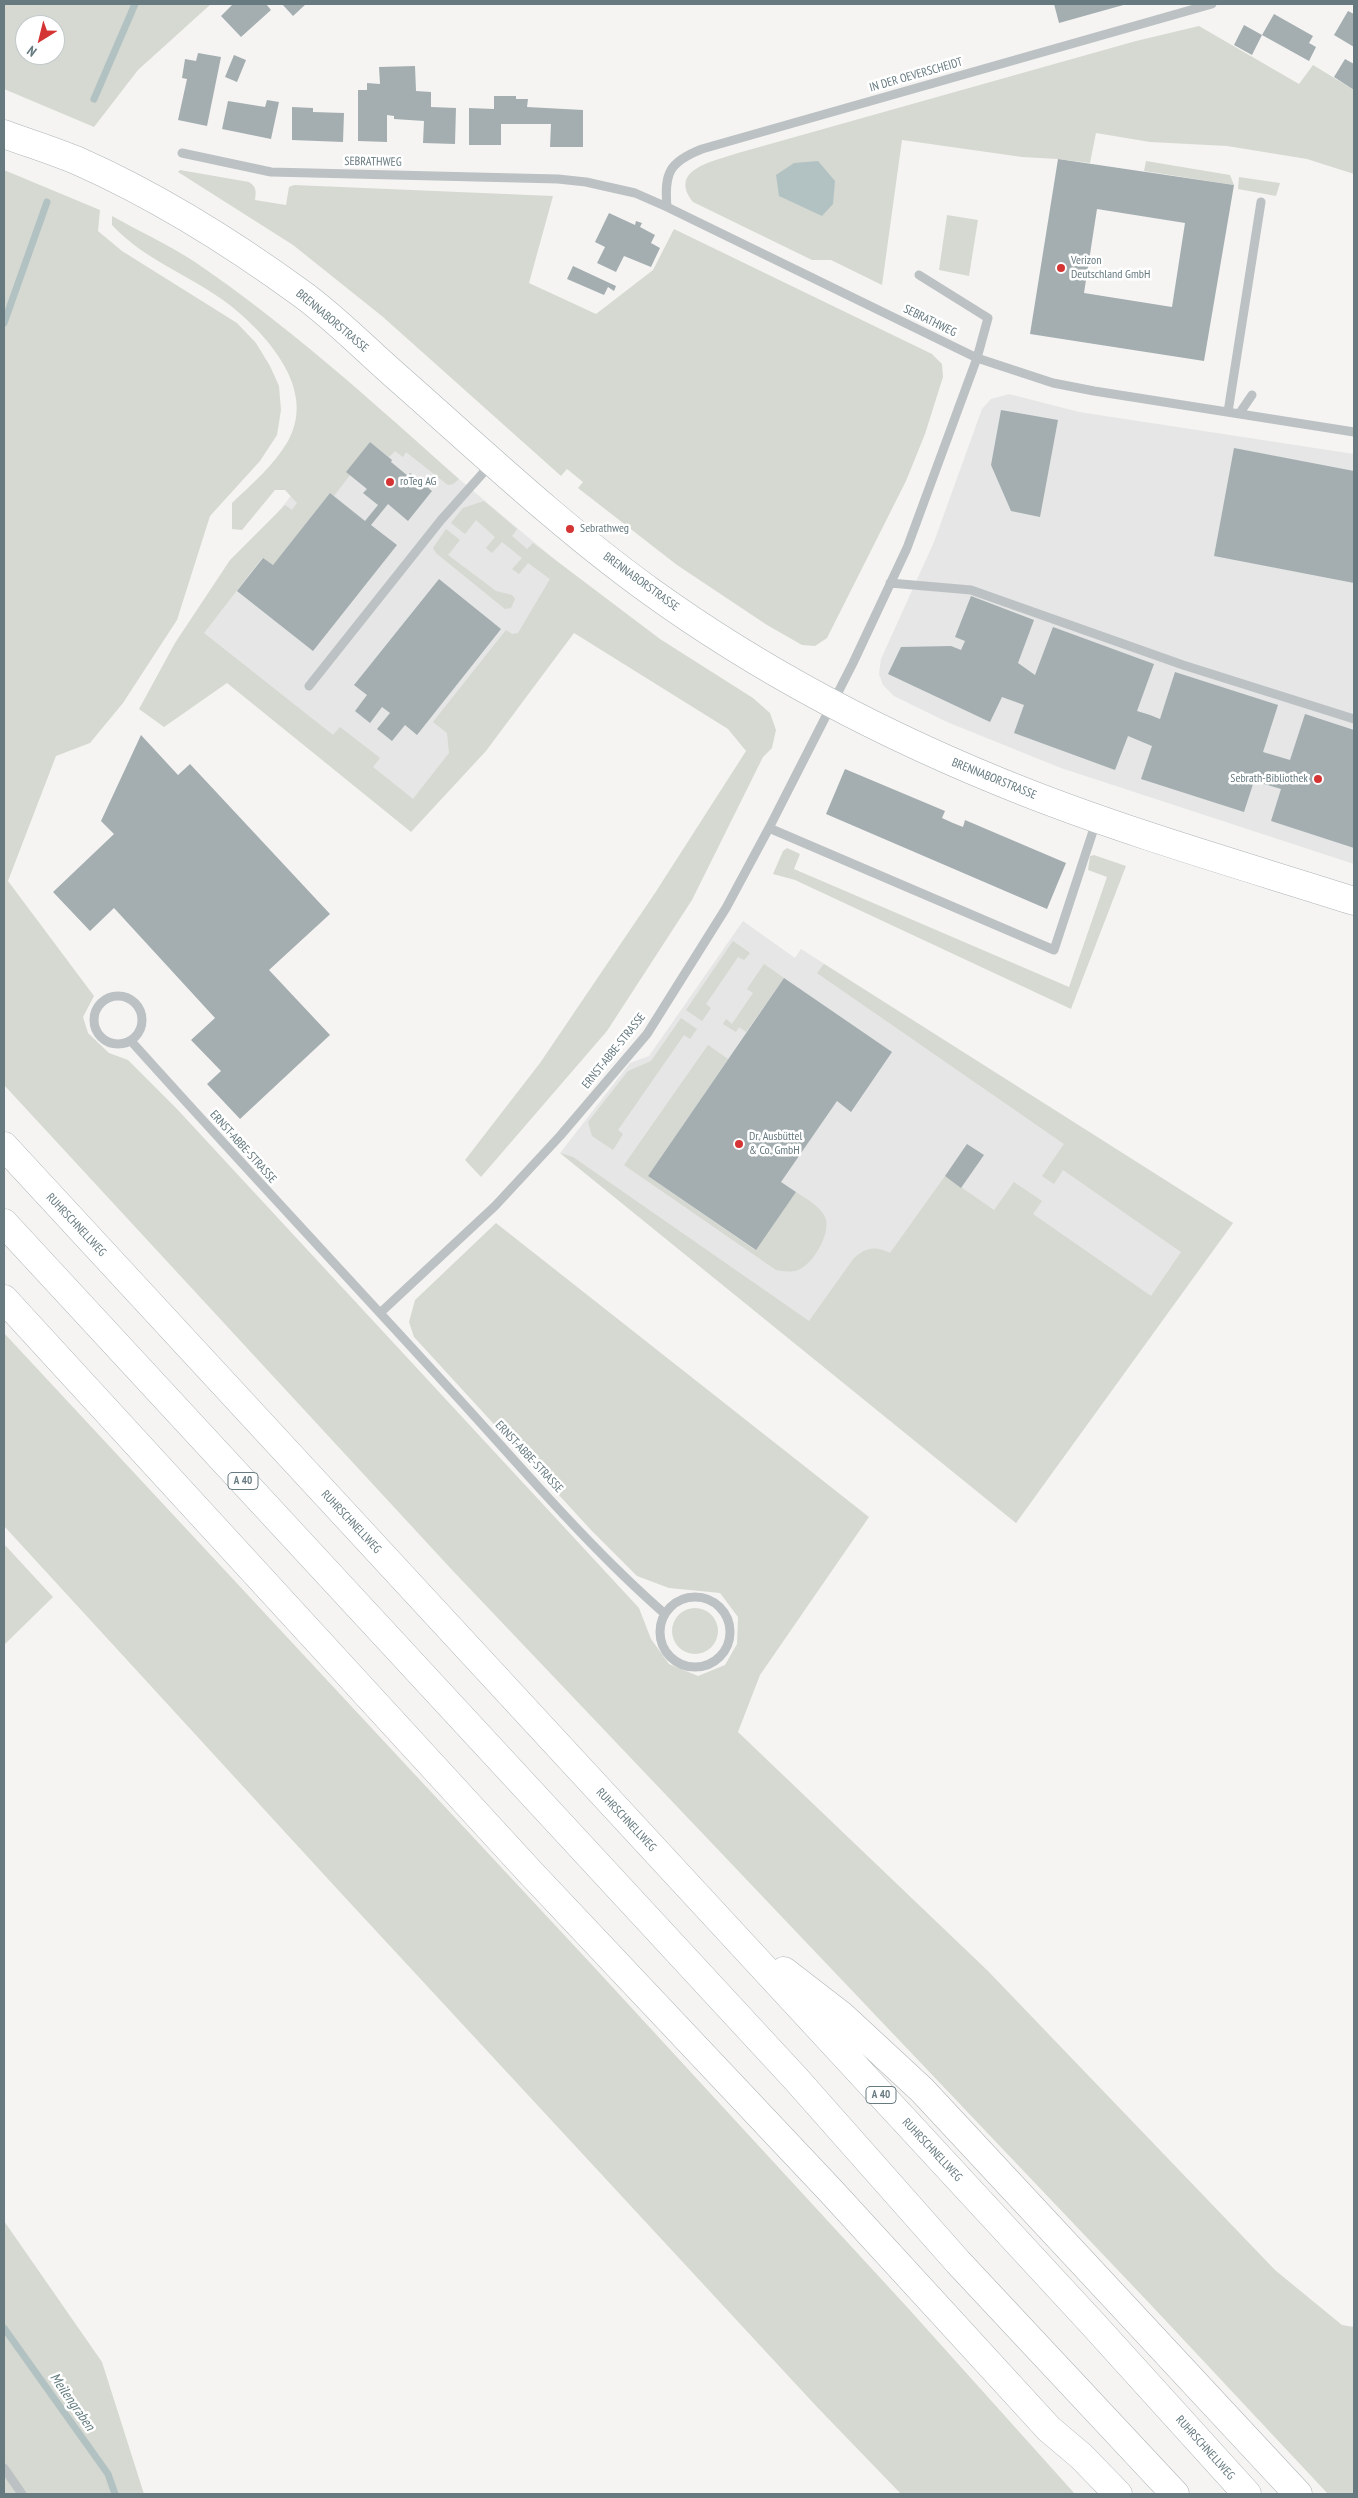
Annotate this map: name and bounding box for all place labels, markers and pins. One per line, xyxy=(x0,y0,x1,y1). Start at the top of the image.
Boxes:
place label: Verizon Deutschland GmbH xyxy=(1071,254,1150,282)
marker: Verizon Deutschland GmbH xyxy=(1055,262,1067,274)
place label: roTeg AG xyxy=(400,475,437,489)
marker: roTeg AG xyxy=(384,476,396,488)
place label: Sebrathweg xyxy=(580,522,629,536)
marker: Sebrathweg xyxy=(564,523,576,535)
place label: Sebrath-Bibliothek xyxy=(1230,772,1308,786)
marker: Sebrath-Bibliothek xyxy=(1312,773,1324,785)
place label: Dr. Ausbüttel & Co. GmbH xyxy=(749,1130,802,1158)
marker: Dr. Ausbüttel & Co. GmbH xyxy=(733,1138,745,1150)

